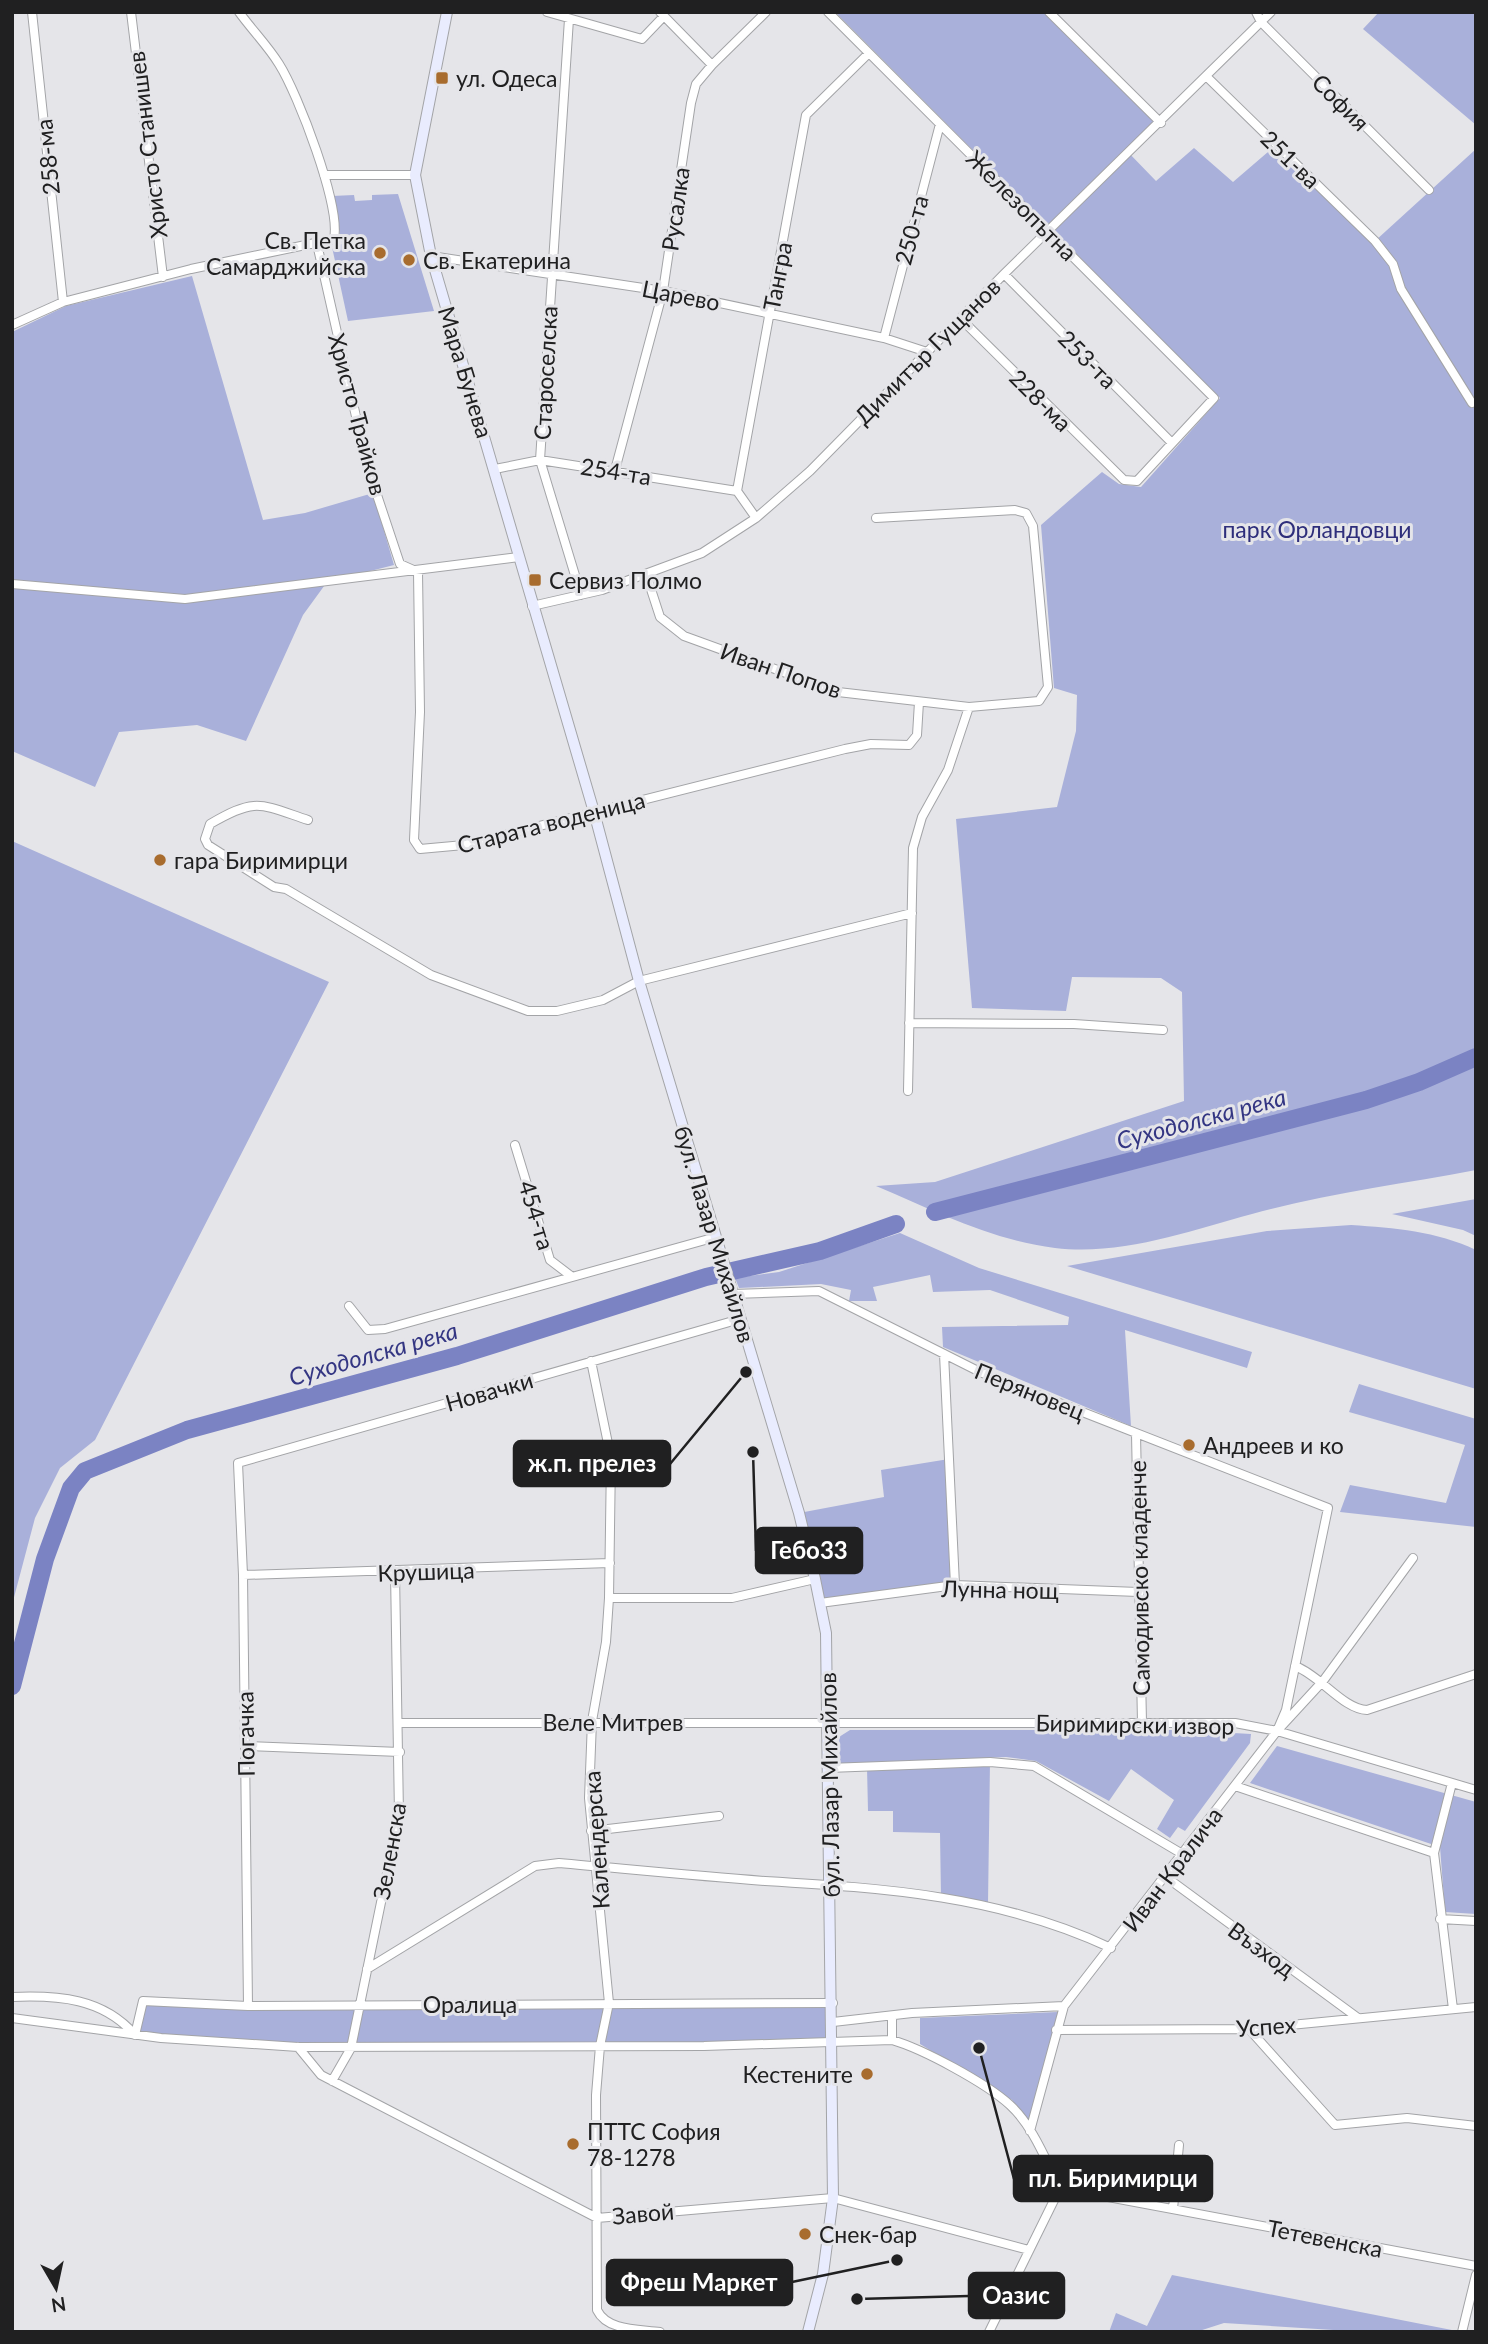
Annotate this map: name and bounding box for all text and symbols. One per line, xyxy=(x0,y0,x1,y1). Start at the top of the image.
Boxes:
street label: Христо Станишев xyxy=(122,50,172,240)
place label: ул. Одеса xyxy=(456,64,558,92)
street label: София xyxy=(1307,68,1375,136)
marker: ул. Одеса xyxy=(434,70,450,86)
street label: 258-ма xyxy=(29,118,65,196)
street label: 251-ва xyxy=(1256,124,1326,194)
street label: Железопътна xyxy=(961,144,1083,266)
street label: Русалка xyxy=(655,165,695,253)
street label: 250-та xyxy=(888,192,934,268)
place label: Св. Петка Самарджийска xyxy=(206,226,366,280)
street label: Тангра xyxy=(757,239,797,313)
marker: Св. Петка Самарджийска xyxy=(372,245,388,261)
place label: Св. Екатерина xyxy=(423,246,571,274)
marker: Св. Екатерина xyxy=(401,252,417,268)
street label: Димитър Гущанов xyxy=(848,272,1006,430)
street label: Царево xyxy=(640,274,722,316)
street label: Мара Бунева xyxy=(433,303,499,441)
street label: Староселска xyxy=(528,305,562,441)
street label: 253-та xyxy=(1053,324,1123,394)
street label: Христо Трайков xyxy=(323,330,393,498)
street label: 228-ма xyxy=(1004,363,1078,437)
street label: 254-та xyxy=(579,452,653,490)
park label: парк Орландовци xyxy=(1222,515,1412,543)
place label: Сервиз Полмо xyxy=(549,566,702,594)
marker: Сервиз Полмо xyxy=(527,572,543,588)
street label: Иван Попов xyxy=(717,636,845,704)
street label: Старата воденица xyxy=(454,785,648,859)
place label: гара Биримирци xyxy=(174,846,348,874)
marker: гара Биримирци xyxy=(152,852,168,868)
water label: Суходолска река xyxy=(1113,1081,1289,1155)
street label: бул. Лазар Михайлов xyxy=(669,1122,761,1346)
street label: 454-та xyxy=(513,1177,561,1253)
water label: Суходолска река xyxy=(285,1315,461,1391)
street label: Перяновец xyxy=(971,1356,1089,1426)
street label: Новачки xyxy=(442,1365,536,1417)
place label: Андреев и ко xyxy=(1203,1431,1344,1459)
marker: Андреев и ко xyxy=(1181,1437,1197,1453)
callout: ж.п. прелез xyxy=(514,1441,670,1486)
text: ж.п. прелез xyxy=(528,1448,656,1477)
street label: Самодивско кладенче xyxy=(1123,1460,1155,1696)
callout: Гебо33 xyxy=(756,1528,862,1573)
text: Гебо33 xyxy=(770,1535,848,1564)
street label: Крушица xyxy=(377,1555,475,1587)
street label: Лунна нощ xyxy=(940,1574,1059,1604)
street label: бул. Лазар Михайлов xyxy=(813,1672,845,1898)
street label: Погачка xyxy=(230,1691,260,1777)
street label: Веле Митрев xyxy=(543,1708,683,1736)
street label: Биримирски извор xyxy=(1035,1708,1235,1740)
street label: Календерска xyxy=(577,1770,615,1910)
street label: Зеленска xyxy=(367,1800,411,1902)
street label: Иван Кралича xyxy=(1116,1801,1228,1937)
street label: Възход xyxy=(1223,1915,1301,1983)
street label: Оралица xyxy=(423,1990,517,2018)
street label: Успех xyxy=(1235,2010,1297,2042)
place label: Кестените xyxy=(743,2060,853,2088)
marker: Кестените xyxy=(859,2066,875,2082)
place label: ПТТС София 78-1278 xyxy=(587,2117,721,2171)
marker: ПТТС София 78-1278 xyxy=(565,2136,581,2152)
callout: пл. Биримирци xyxy=(1014,2156,1212,2201)
text: пл. Биримирци xyxy=(1028,2163,1198,2192)
street label: Завой xyxy=(611,2196,675,2230)
street label: Тетевенска xyxy=(1265,2213,1385,2263)
place label: Снек-бар xyxy=(819,2220,917,2248)
marker: Снек-бар xyxy=(797,2226,813,2242)
north arrow xyxy=(21,2253,91,2323)
callout: Фреш Маркет xyxy=(607,2260,792,2305)
text: Фреш Маркет xyxy=(620,2267,778,2296)
callout: Оазис xyxy=(969,2273,1064,2318)
text: Оазис xyxy=(982,2280,1050,2309)
text: N xyxy=(50,2293,68,2318)

